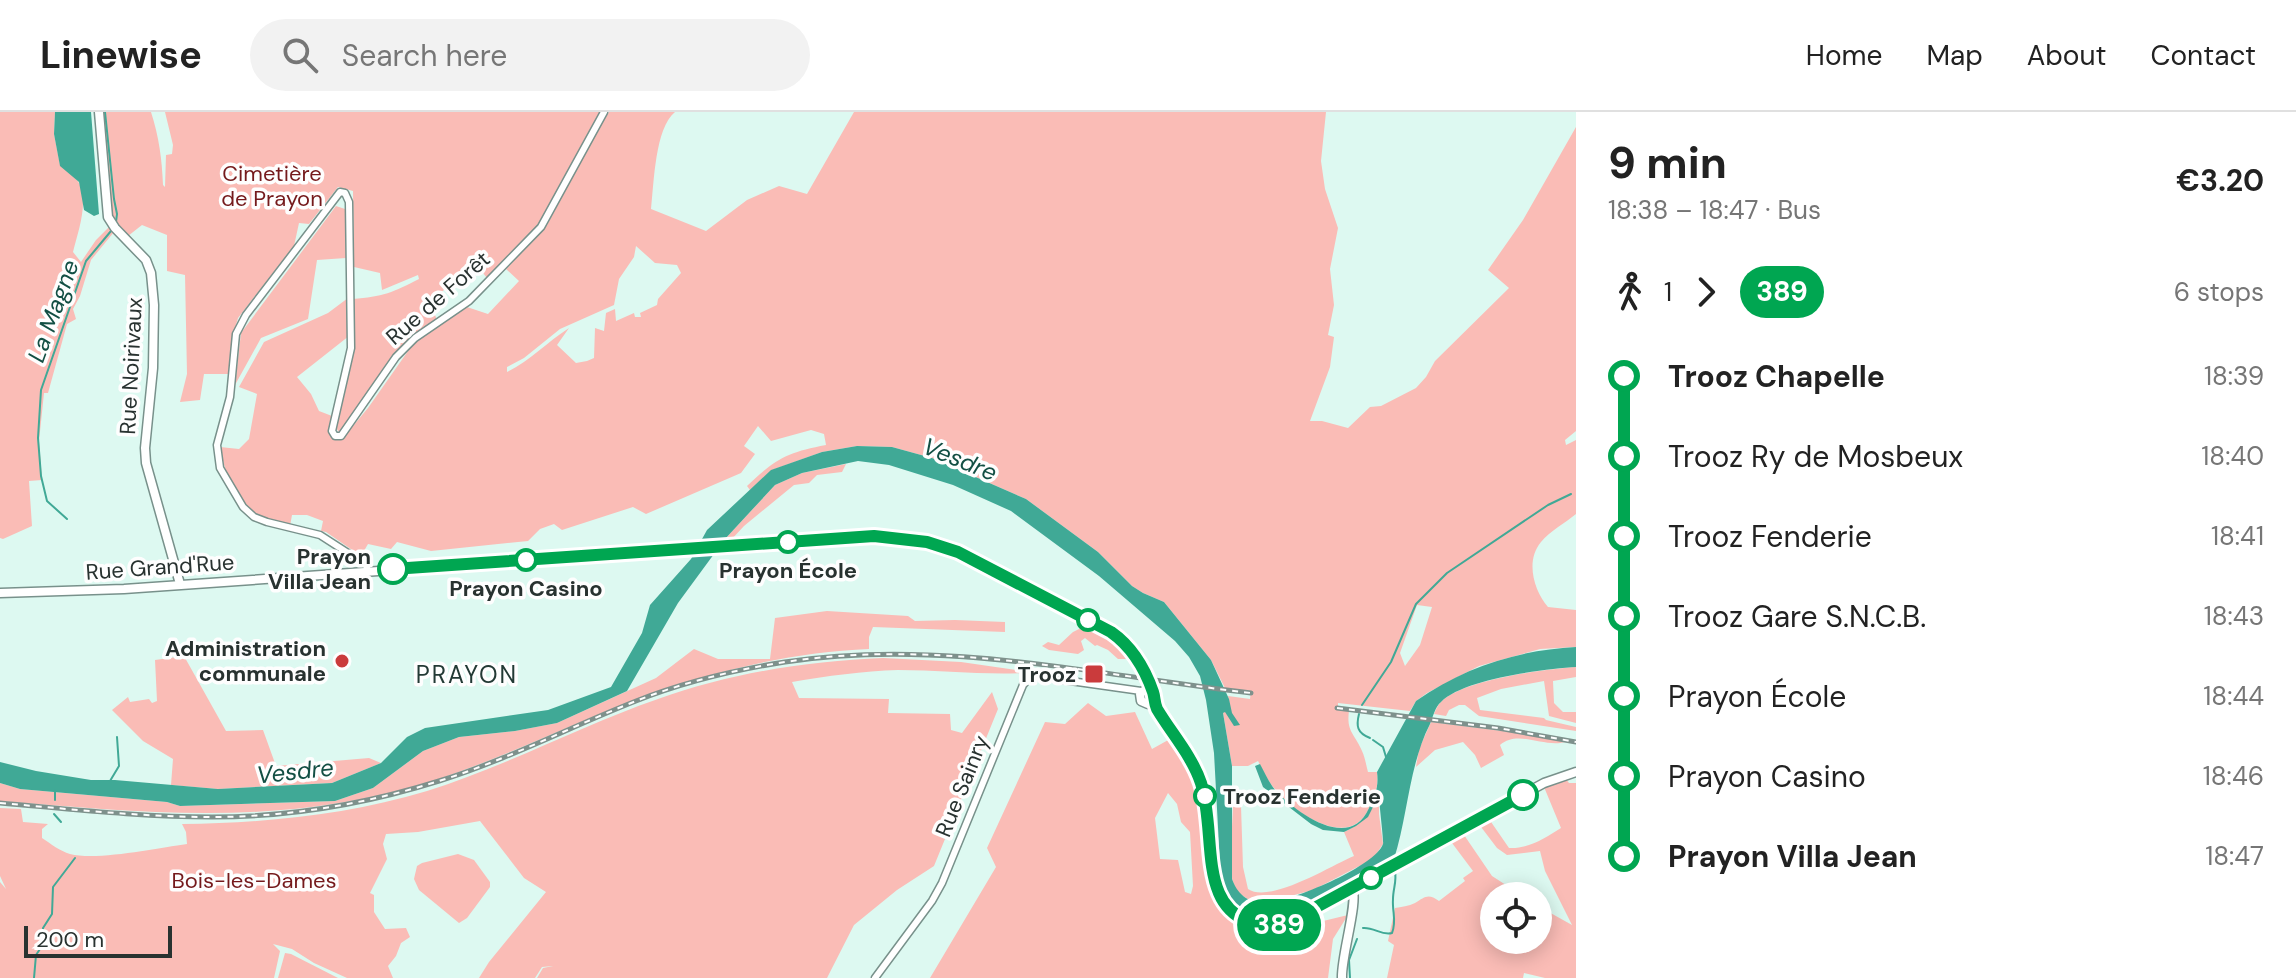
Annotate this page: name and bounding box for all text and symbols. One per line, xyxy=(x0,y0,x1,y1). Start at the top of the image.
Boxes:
search box xyxy=(250,19,810,91)
text: Linewise xyxy=(40,30,202,80)
icon: search xyxy=(278,33,322,77)
text: Search here xyxy=(342,36,507,75)
text: Home xyxy=(1806,37,1882,74)
text: Map xyxy=(1926,37,1983,74)
text: About xyxy=(2027,37,2106,74)
text: Contact xyxy=(2150,37,2256,74)
text: 9 min xyxy=(1608,134,1727,192)
park label: Cimetière de Prayon xyxy=(221,159,323,213)
text: €3.20 xyxy=(2176,161,2264,200)
text: 18:38 – 18:47 · Bus xyxy=(1608,193,1821,227)
street label: Rue de Forêt xyxy=(380,245,496,351)
water label: La Magne xyxy=(20,255,86,367)
icon: walk xyxy=(1608,270,1652,314)
icon: forward xyxy=(1684,270,1728,314)
text: 389 xyxy=(1756,273,1808,310)
text: 1 xyxy=(1664,275,1672,309)
text: 6 stops xyxy=(2174,275,2264,309)
street label: Rue Noirivaux xyxy=(113,297,149,435)
text: Trooz Chapelle xyxy=(1668,357,1885,396)
text: 18:39 xyxy=(2204,359,2264,393)
water label: Vesdre xyxy=(918,430,1002,488)
text: Trooz Ry de Mosbeux xyxy=(1668,437,1963,476)
text: 18:40 xyxy=(2201,439,2264,473)
text: Trooz Fenderie xyxy=(1668,517,1872,556)
text: 18:41 xyxy=(2211,519,2264,553)
marker: Prayon École xyxy=(777,531,799,553)
place label: Prayon Villa Jean xyxy=(268,542,371,596)
street label: Rue Grand'Rue xyxy=(85,547,235,587)
marker: Prayon Casino xyxy=(515,549,537,571)
marker: Prayon Villa Jean xyxy=(378,554,408,584)
place label: Prayon École xyxy=(719,556,857,585)
place label: Prayon Casino xyxy=(449,574,603,603)
text: Trooz Gare S.N.C.B. xyxy=(1668,597,1926,636)
text: 18:43 xyxy=(2204,599,2264,633)
unlabelled marker xyxy=(1077,609,1099,631)
place label: Administration communale xyxy=(165,634,326,688)
marker: Administration communale xyxy=(333,652,351,670)
district label: PRAYON xyxy=(416,659,518,690)
place label: Trooz xyxy=(1017,660,1076,689)
marker: Trooz xyxy=(1083,663,1105,685)
text: Prayon École xyxy=(1668,677,1846,716)
text: 18:44 xyxy=(2203,679,2264,713)
street label: Rue Sainry xyxy=(929,731,995,841)
water label: Vesdre xyxy=(255,752,335,790)
text: Prayon Casino xyxy=(1668,757,1866,796)
text: 18:46 xyxy=(2203,759,2264,793)
unlabelled marker xyxy=(1508,780,1538,810)
place label: Trooz Fenderie xyxy=(1223,782,1381,811)
marker: Trooz Fenderie xyxy=(1194,785,1216,807)
text: Prayon Villa Jean xyxy=(1668,837,1917,876)
text: 18:47 xyxy=(2205,839,2264,873)
park label: Bois-les-Dames xyxy=(171,866,337,895)
unlabelled marker xyxy=(1360,867,1382,889)
map controls xyxy=(1480,882,1552,954)
button: locate xyxy=(1480,882,1552,954)
line badge: 389 xyxy=(1233,899,1325,951)
text: 389 xyxy=(1253,906,1305,943)
scale bar xyxy=(24,922,172,958)
text: 200 m xyxy=(36,925,104,954)

